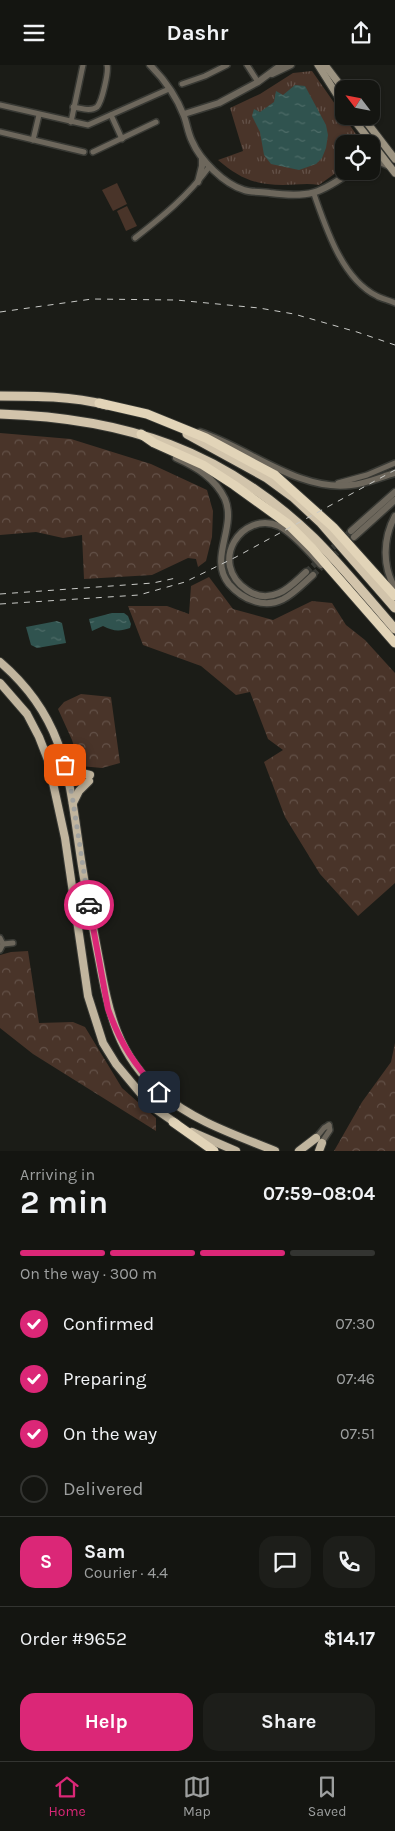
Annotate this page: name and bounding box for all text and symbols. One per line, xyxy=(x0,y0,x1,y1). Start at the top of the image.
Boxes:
icon: menu xyxy=(20,19,48,47)
icon: share xyxy=(347,19,375,47)
text: Dashr xyxy=(167,20,228,46)
north arrow xyxy=(335,80,380,125)
map controls xyxy=(335,80,380,180)
button: locate xyxy=(335,135,380,180)
pin xyxy=(44,744,86,786)
icon: bag xyxy=(51,751,79,779)
courier xyxy=(64,880,114,930)
icon: car xyxy=(75,891,103,919)
pin xyxy=(138,1071,180,1113)
icon: home xyxy=(145,1078,173,1106)
text: Arriving in xyxy=(20,1165,95,1184)
text: 07:59–08:04 xyxy=(263,1183,375,1205)
text: 2 min xyxy=(20,1184,108,1221)
text: On the way · 300 m xyxy=(20,1264,157,1283)
icon: check xyxy=(20,1310,48,1338)
text: Confirmed xyxy=(63,1313,154,1335)
text: 07:30 xyxy=(335,1314,375,1333)
icon: check xyxy=(20,1365,48,1393)
text: Preparing xyxy=(63,1368,146,1390)
text: 07:46 xyxy=(336,1369,375,1388)
icon: check xyxy=(20,1420,48,1448)
text: On the way xyxy=(63,1423,157,1445)
text: 07:51 xyxy=(340,1424,375,1443)
text: Delivered xyxy=(63,1478,143,1500)
button: chat xyxy=(259,1536,311,1588)
button: phone xyxy=(323,1536,375,1588)
text: Sam xyxy=(84,1541,125,1563)
text: S xyxy=(40,1551,52,1573)
text: Courier · 4.4 xyxy=(84,1563,168,1582)
text: Order #9652 xyxy=(20,1628,127,1650)
text: $14.17 xyxy=(324,1628,375,1650)
button: Help xyxy=(20,1693,193,1751)
button: Share xyxy=(203,1693,375,1751)
tab: Home xyxy=(49,1773,86,1820)
tab: Map xyxy=(183,1773,211,1820)
tab: Saved xyxy=(308,1773,347,1820)

